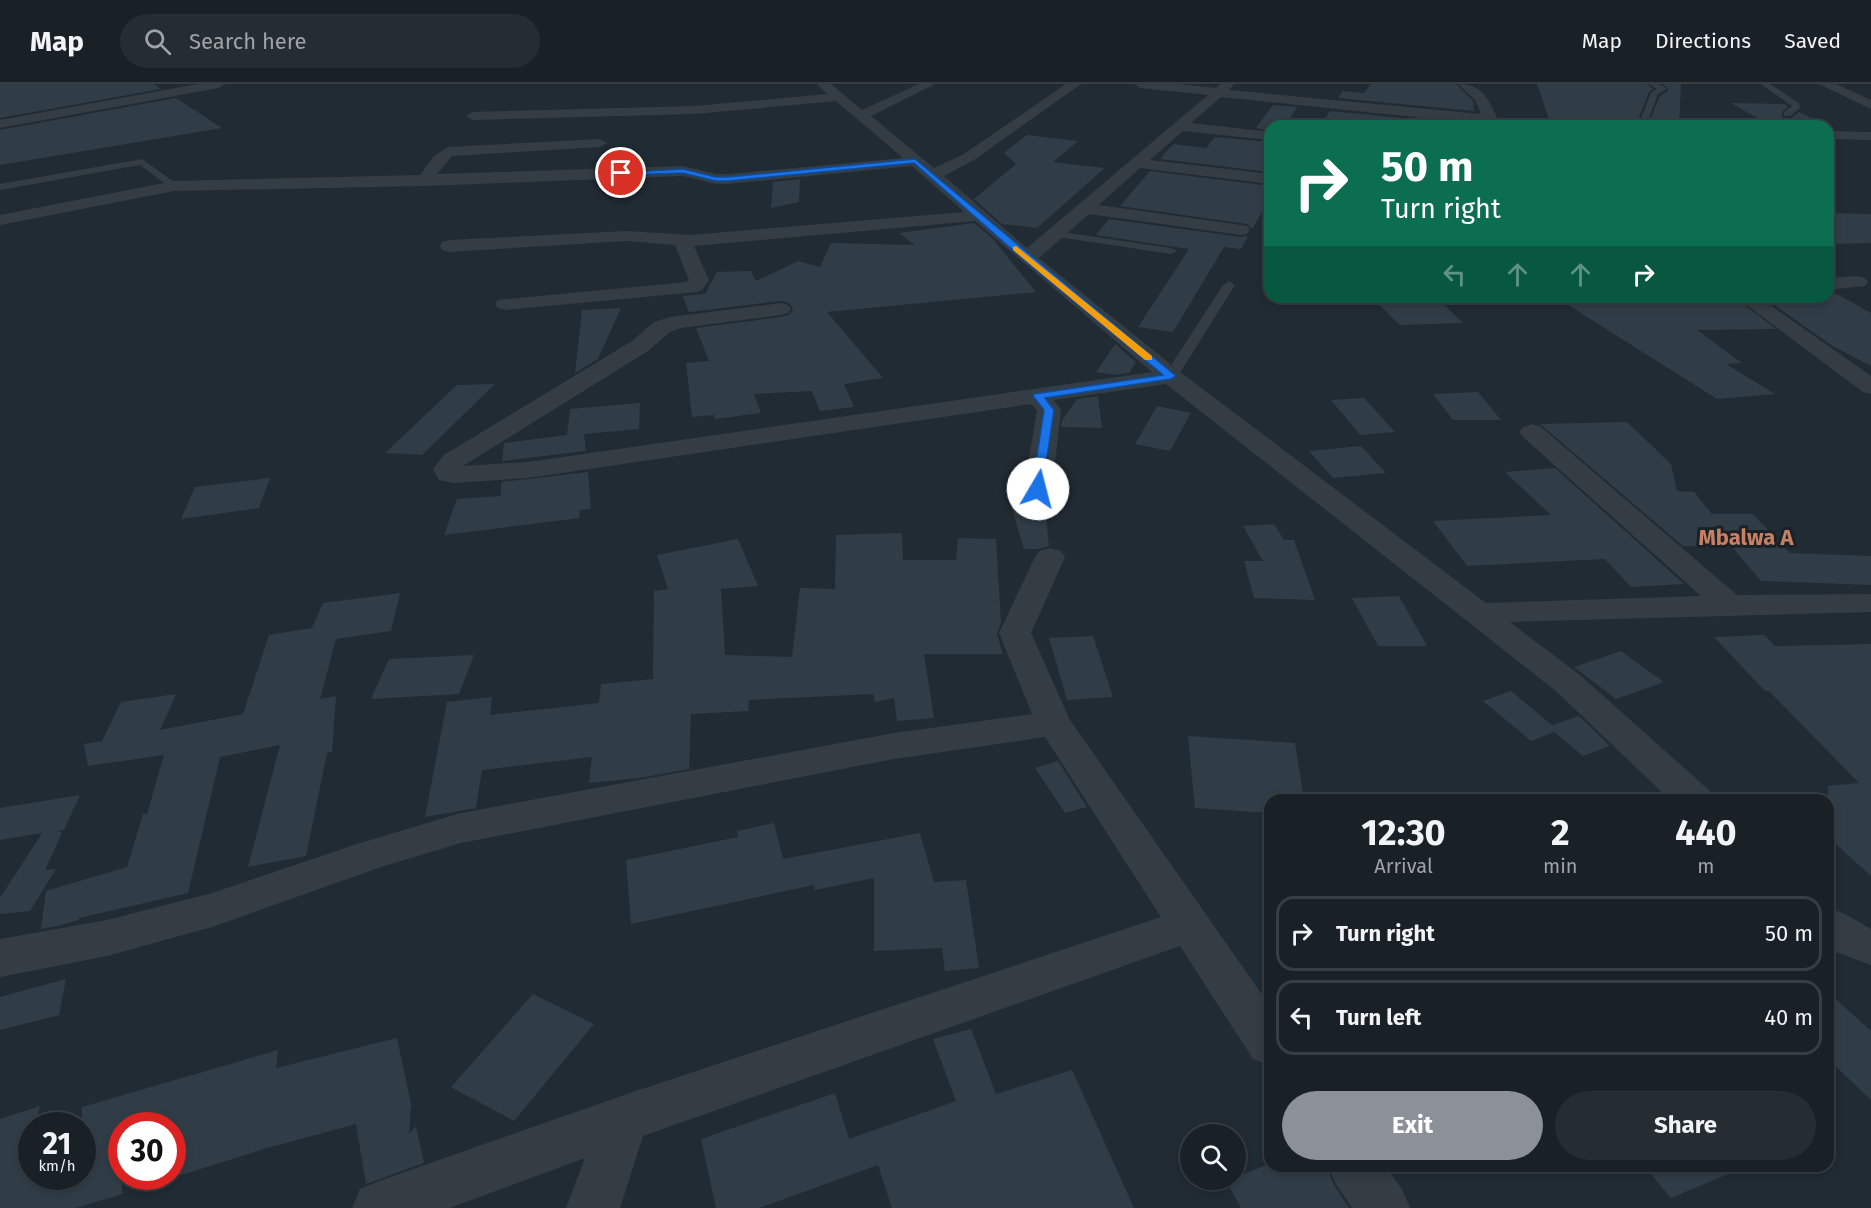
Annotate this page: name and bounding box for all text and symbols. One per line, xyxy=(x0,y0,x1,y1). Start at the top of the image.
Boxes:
search box xyxy=(120,14,540,68)
text: Map xyxy=(30,25,84,58)
icon: search xyxy=(141,25,174,58)
text: Search here xyxy=(189,28,307,55)
text: Map xyxy=(1582,28,1622,54)
text: Directions xyxy=(1655,28,1751,54)
text: Saved xyxy=(1784,28,1841,54)
text: 50 m xyxy=(1381,142,1474,192)
icon: right xyxy=(1282,144,1360,222)
pin xyxy=(595,147,646,198)
icon: arrive xyxy=(604,156,637,189)
text: Turn right xyxy=(1381,193,1501,225)
icon: left xyxy=(1438,258,1471,291)
icon: ahead xyxy=(1501,258,1534,291)
icon: ahead xyxy=(1564,258,1597,291)
icon: right xyxy=(1627,258,1660,291)
position arrow xyxy=(1006,457,1070,521)
district label: Mbalwa A xyxy=(1699,524,1795,551)
text: 12:30 xyxy=(1361,811,1446,855)
text: 2 xyxy=(1551,811,1570,855)
text: 440 xyxy=(1675,811,1737,855)
text: Arrival xyxy=(1374,854,1433,878)
text: min xyxy=(1543,854,1578,878)
text: m xyxy=(1697,854,1714,878)
icon: right xyxy=(1285,917,1318,950)
text: Turn right xyxy=(1336,920,1435,947)
text: 50 m xyxy=(1765,920,1813,947)
icon: left xyxy=(1285,1001,1318,1034)
text: Turn left xyxy=(1336,1004,1421,1031)
text: 40 m xyxy=(1764,1004,1813,1031)
button: Exit xyxy=(1282,1091,1543,1160)
button: Share xyxy=(1555,1091,1816,1160)
speed limit sign: 30 xyxy=(108,1112,186,1190)
map controls xyxy=(1180,1124,1246,1190)
button: search xyxy=(1180,1124,1246,1190)
text: 21 xyxy=(43,1126,71,1162)
text: km/h xyxy=(38,1157,76,1175)

